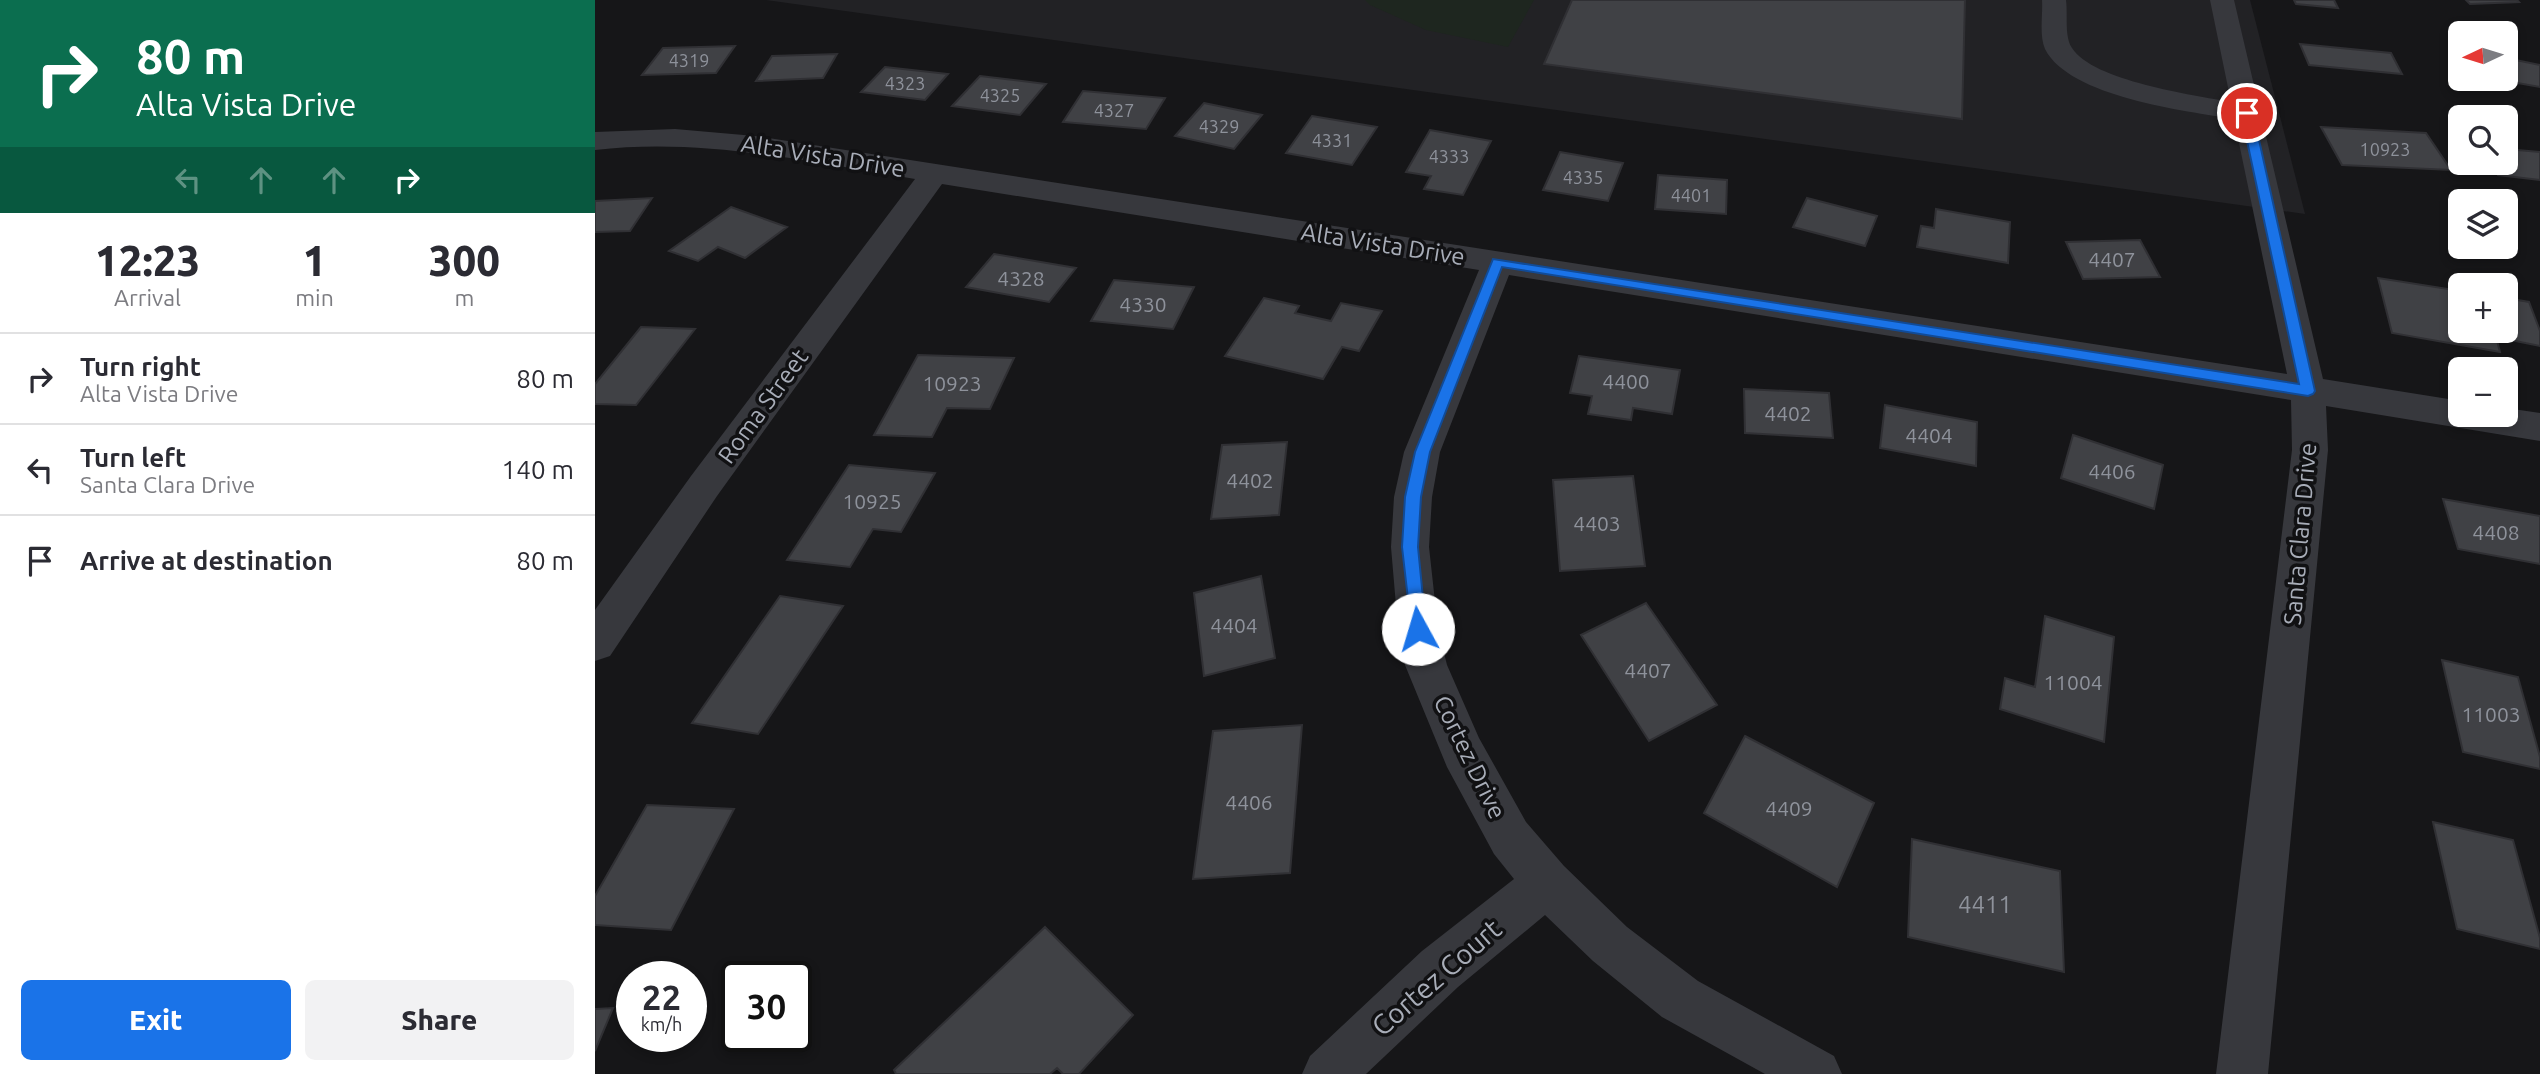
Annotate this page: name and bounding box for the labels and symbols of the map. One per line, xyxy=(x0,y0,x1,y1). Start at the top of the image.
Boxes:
north arrow xyxy=(2448,21,2518,91)
house number: 4319 xyxy=(669,50,709,70)
house number: 4323 xyxy=(885,73,925,93)
pin xyxy=(2217,83,2277,143)
house number: 4325 xyxy=(980,85,1020,105)
house number: 4327 xyxy=(1094,100,1134,120)
house number: 4329 xyxy=(1199,116,1239,136)
street label: Alta Vista Drive xyxy=(739,130,907,182)
house number: 4331 xyxy=(1312,130,1352,150)
house number: 10923 xyxy=(2360,139,2410,159)
house number: 4333 xyxy=(1429,146,1469,166)
house number: 4335 xyxy=(1563,167,1603,187)
house number: 4401 xyxy=(1671,185,1711,205)
street label: Alta Vista Drive xyxy=(1299,218,1467,270)
house number: 4407 xyxy=(2088,247,2136,271)
house number: 4328 xyxy=(997,266,1045,290)
house number: 4330 xyxy=(1119,292,1167,316)
street label: Roma Street xyxy=(713,343,814,468)
house number: 4400 xyxy=(1602,369,1650,393)
house number: 10923 xyxy=(922,371,982,395)
house number: 4402 xyxy=(1764,401,1812,425)
house number: 4404 xyxy=(1905,423,1953,447)
street label: Santa Clara Drive xyxy=(2279,442,2321,626)
house number: 4406 xyxy=(2088,459,2136,483)
house number: 4402 xyxy=(1226,468,1274,492)
house number: 10925 xyxy=(842,489,902,513)
house number: 4403 xyxy=(1573,511,1621,535)
house number: 4408 xyxy=(2472,520,2520,544)
position arrow xyxy=(1381,592,1455,666)
house number: 4404 xyxy=(1210,613,1258,637)
house number: 4407 xyxy=(1624,658,1672,682)
house number: 11004 xyxy=(2043,670,2103,694)
street label: Cortez Drive xyxy=(1429,691,1511,823)
house number: 11003 xyxy=(2461,702,2521,726)
house number: 4406 xyxy=(1225,790,1273,814)
house number: 4409 xyxy=(1765,796,1813,820)
house number: 4411 xyxy=(1958,891,2012,918)
street label: Cortez Court xyxy=(1365,913,1507,1041)
speed limit sign: 30 xyxy=(721,961,812,1052)

